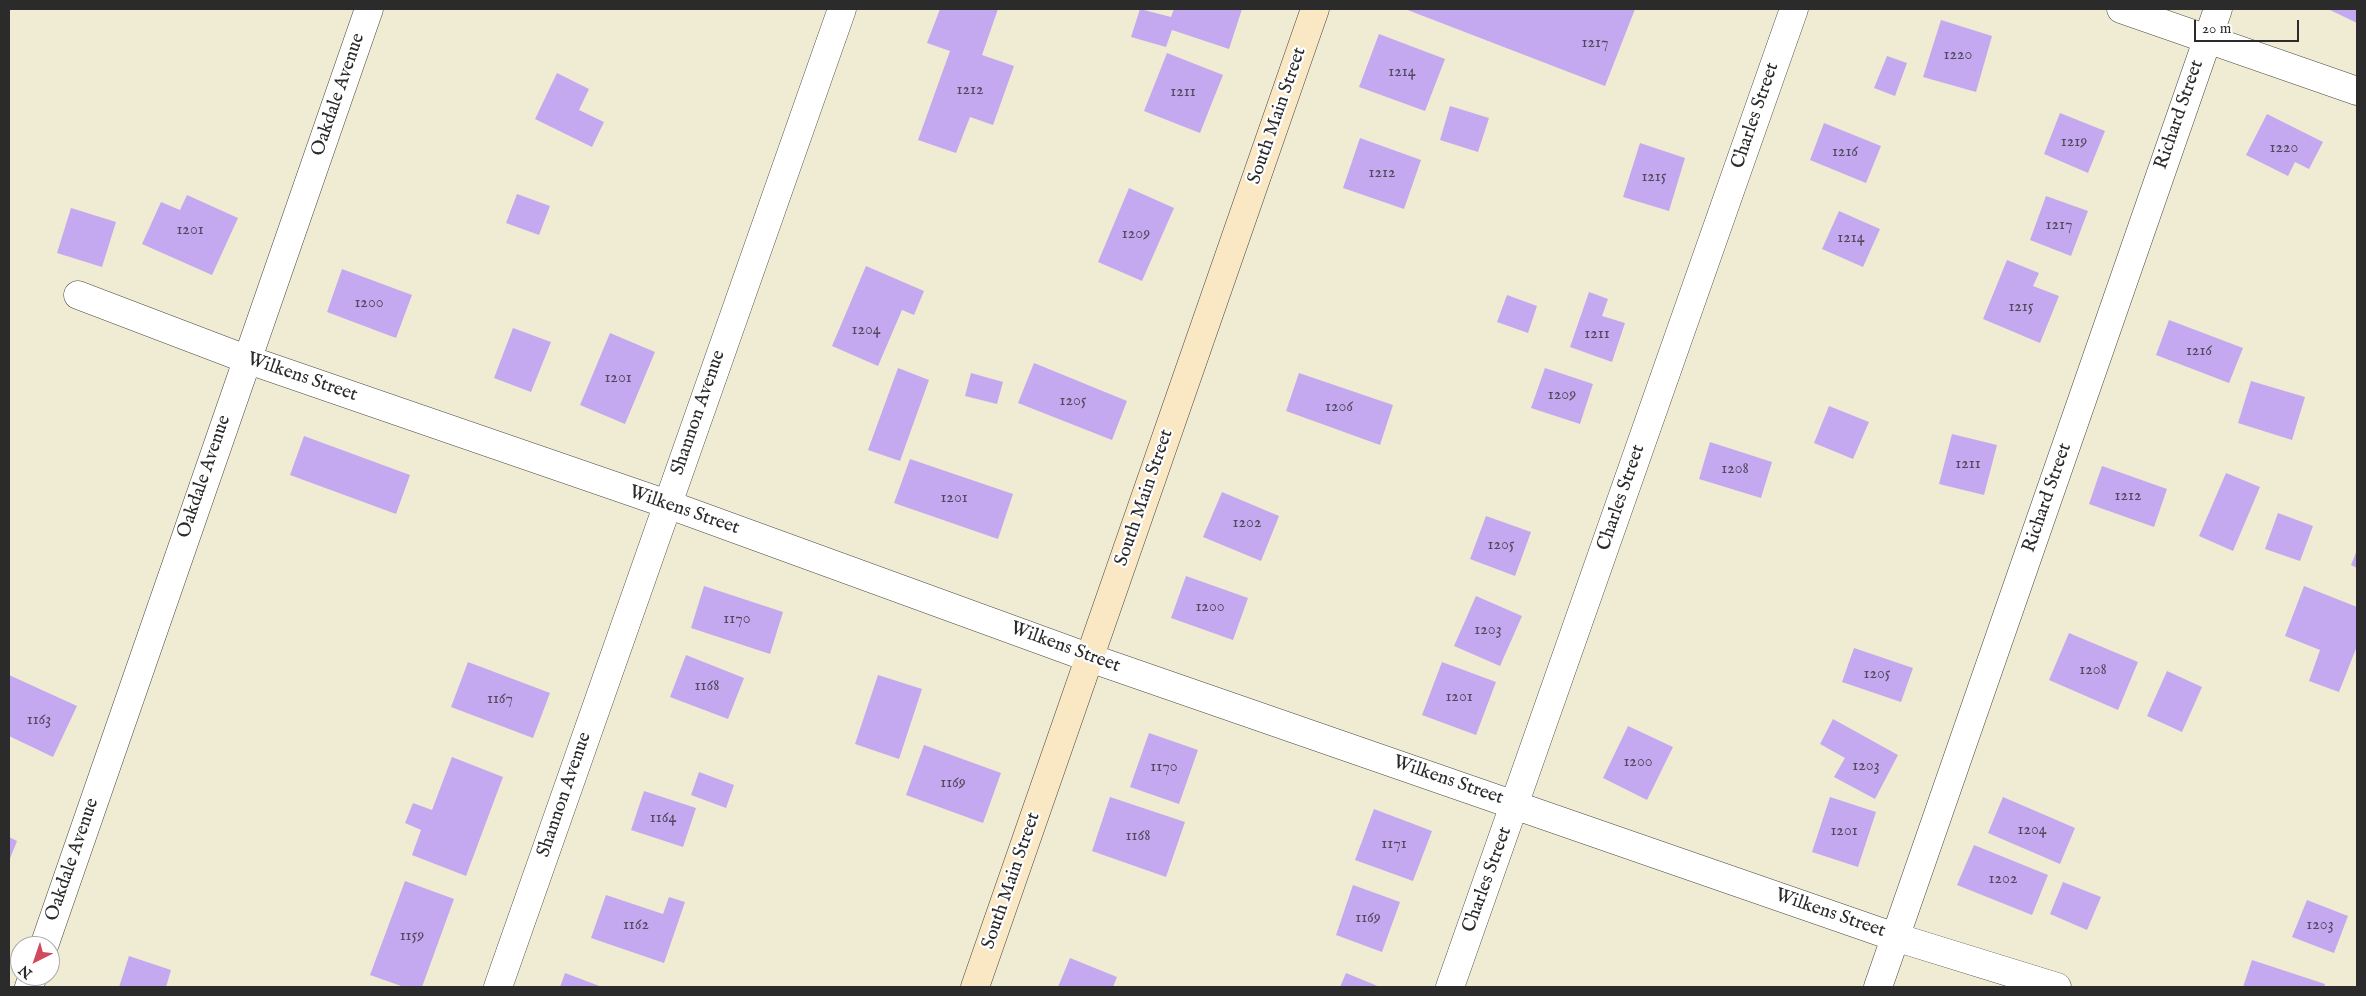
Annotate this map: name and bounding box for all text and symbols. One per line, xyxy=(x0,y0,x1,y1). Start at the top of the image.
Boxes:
scale bar xyxy=(2196,10,2301,42)
text: 20 m xyxy=(2202,19,2231,38)
street label: Oakdale Avenue xyxy=(307,31,371,159)
house number: 1217 xyxy=(1582,34,1608,54)
street label: South Main Street xyxy=(1244,45,1312,187)
house number: 1220 xyxy=(1944,46,1972,66)
street label: Richard Street xyxy=(2151,57,2209,173)
street label: Charles Street xyxy=(1727,60,1785,172)
house number: 1214 xyxy=(1388,63,1416,83)
house number: 1212 xyxy=(957,81,983,101)
house number: 1211 xyxy=(1170,83,1196,103)
house number: 1219 xyxy=(2061,133,2087,153)
house number: 1220 xyxy=(2270,139,2298,159)
house number: 1216 xyxy=(1832,143,1858,163)
house number: 1212 xyxy=(1369,164,1395,184)
house number: 1215 xyxy=(1641,168,1667,188)
house number: 1217 xyxy=(2046,216,2072,236)
house number: 1201 xyxy=(176,221,204,241)
house number: 1209 xyxy=(1122,225,1150,245)
house number: 1214 xyxy=(1837,229,1865,249)
house number: 1200 xyxy=(354,294,384,314)
house number: 1215 xyxy=(2008,298,2034,318)
house number: 1204 xyxy=(851,321,881,341)
house number: 1211 xyxy=(1584,325,1610,345)
house number: 1216 xyxy=(2186,342,2212,362)
street label: Shannon Avenue xyxy=(667,347,731,479)
street label: Wilkens Street xyxy=(244,348,360,408)
house number: 1201 xyxy=(604,369,632,389)
house number: 1209 xyxy=(1548,386,1576,406)
house number: 1205 xyxy=(1059,392,1087,412)
house number: 1206 xyxy=(1325,398,1353,418)
street label: Oakdale Avenue xyxy=(173,413,237,541)
street label: South Main Street xyxy=(1111,427,1179,569)
street label: Richard Street xyxy=(2019,440,2077,556)
street label: Charles Street xyxy=(1593,442,1651,554)
house number: 1211 xyxy=(1955,455,1981,475)
house number: 1208 xyxy=(1721,460,1749,480)
street label: Wilkens Street xyxy=(626,481,742,541)
house number: 1212 xyxy=(2115,487,2141,507)
house number: 1201 xyxy=(940,489,968,509)
house number: 1202 xyxy=(1233,514,1261,534)
house number: 1205 xyxy=(1487,536,1515,556)
house number: 1200 xyxy=(1195,598,1225,618)
house number: 1170 xyxy=(723,610,751,630)
street label: Wilkens Street xyxy=(1007,618,1123,678)
house number: 1203 xyxy=(1474,621,1502,641)
house number: 1208 xyxy=(2079,661,2107,681)
house number: 1205 xyxy=(1863,665,1891,685)
house number: 1168 xyxy=(695,677,719,697)
house number: 1201 xyxy=(1445,688,1473,708)
house number: 1167 xyxy=(487,690,513,710)
house number: 1163 xyxy=(27,711,51,731)
street label: Shannon Avenue xyxy=(533,729,597,861)
street label: Wilkens Street xyxy=(1390,751,1506,811)
house number: 1200 xyxy=(1623,753,1653,773)
house number: 1203 xyxy=(1852,757,1880,777)
house number: 1170 xyxy=(1150,758,1178,778)
house number: 1169 xyxy=(940,774,966,794)
street label: Oakdale Avenue xyxy=(41,796,105,924)
house number: 1164 xyxy=(650,809,676,829)
street label: South Main Street xyxy=(978,810,1046,952)
house number: 1204 xyxy=(2017,821,2047,841)
house number: 1201 xyxy=(1830,822,1858,842)
street label: Charles Street xyxy=(1458,824,1518,936)
house number: 1168 xyxy=(1126,827,1150,847)
house number: 1171 xyxy=(1381,835,1407,855)
house number: 1202 xyxy=(1989,870,2017,890)
street label: Wilkens Street xyxy=(1772,884,1888,944)
house number: 1169 xyxy=(1355,909,1381,929)
house number: 1162 xyxy=(623,916,649,936)
house number: 1203 xyxy=(2306,916,2334,936)
house number: 1159 xyxy=(400,927,424,947)
north arrow xyxy=(10,936,60,986)
text: N xyxy=(15,961,36,982)

